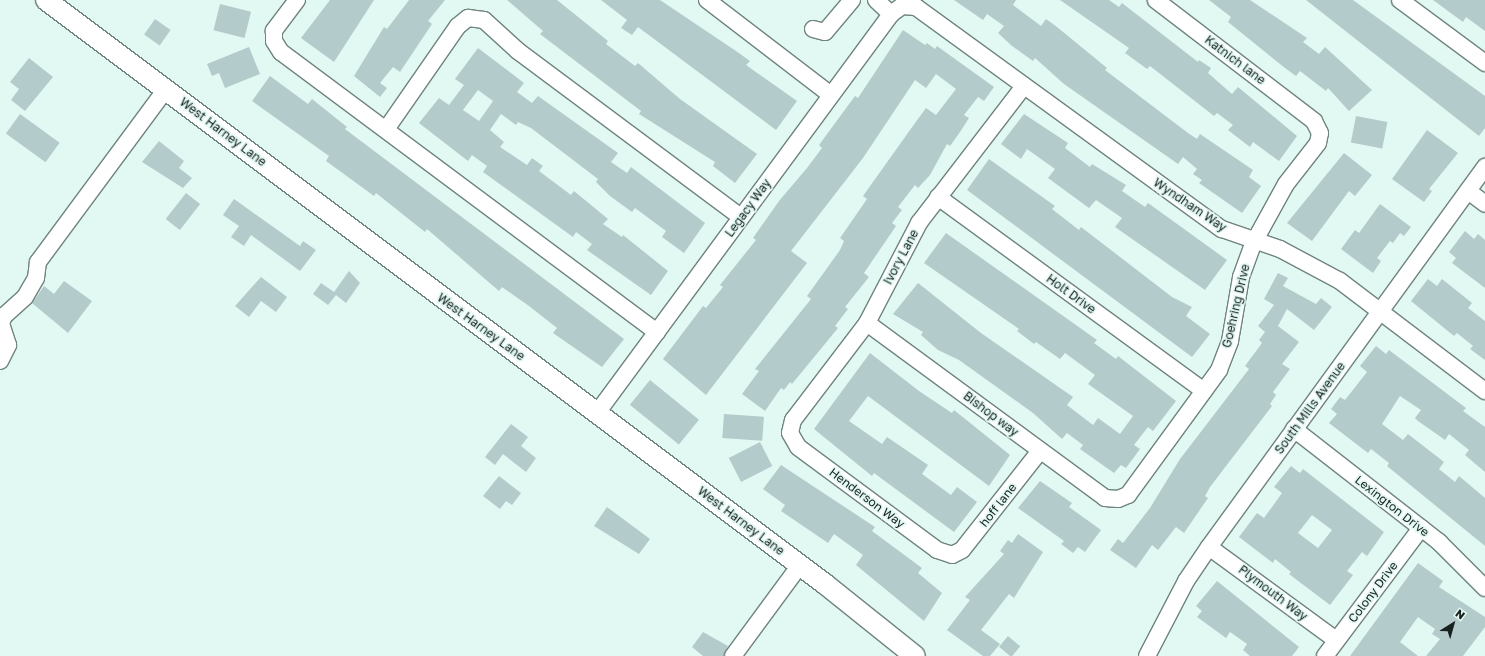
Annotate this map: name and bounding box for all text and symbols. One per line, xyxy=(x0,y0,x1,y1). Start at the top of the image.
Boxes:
street label: Katnich lane xyxy=(1202,33,1268,87)
street label: West Harney Lane xyxy=(177,95,269,169)
street label: Wyndham Way xyxy=(1151,175,1229,235)
street label: Legacy Way xyxy=(722,176,774,240)
street label: Ivory Lane xyxy=(880,227,922,287)
street label: Goehring Drive xyxy=(1219,263,1253,349)
street label: Holt Drive xyxy=(1044,271,1098,317)
street label: West Harney Lane xyxy=(434,290,528,364)
street label: South Mills Avenue xyxy=(1272,359,1348,457)
street label: Bishop way xyxy=(961,389,1021,439)
street label: Henderson Way xyxy=(826,465,908,531)
street label: Lexington Drive xyxy=(1352,473,1432,539)
street label: hoff lane xyxy=(977,480,1019,530)
street label: West Harney Lane xyxy=(695,484,787,558)
street label: Colony Drive xyxy=(1345,559,1401,625)
street label: Plymouth Way xyxy=(1236,562,1310,624)
north arrow xyxy=(1433,604,1473,644)
text: N xyxy=(1453,606,1468,622)

